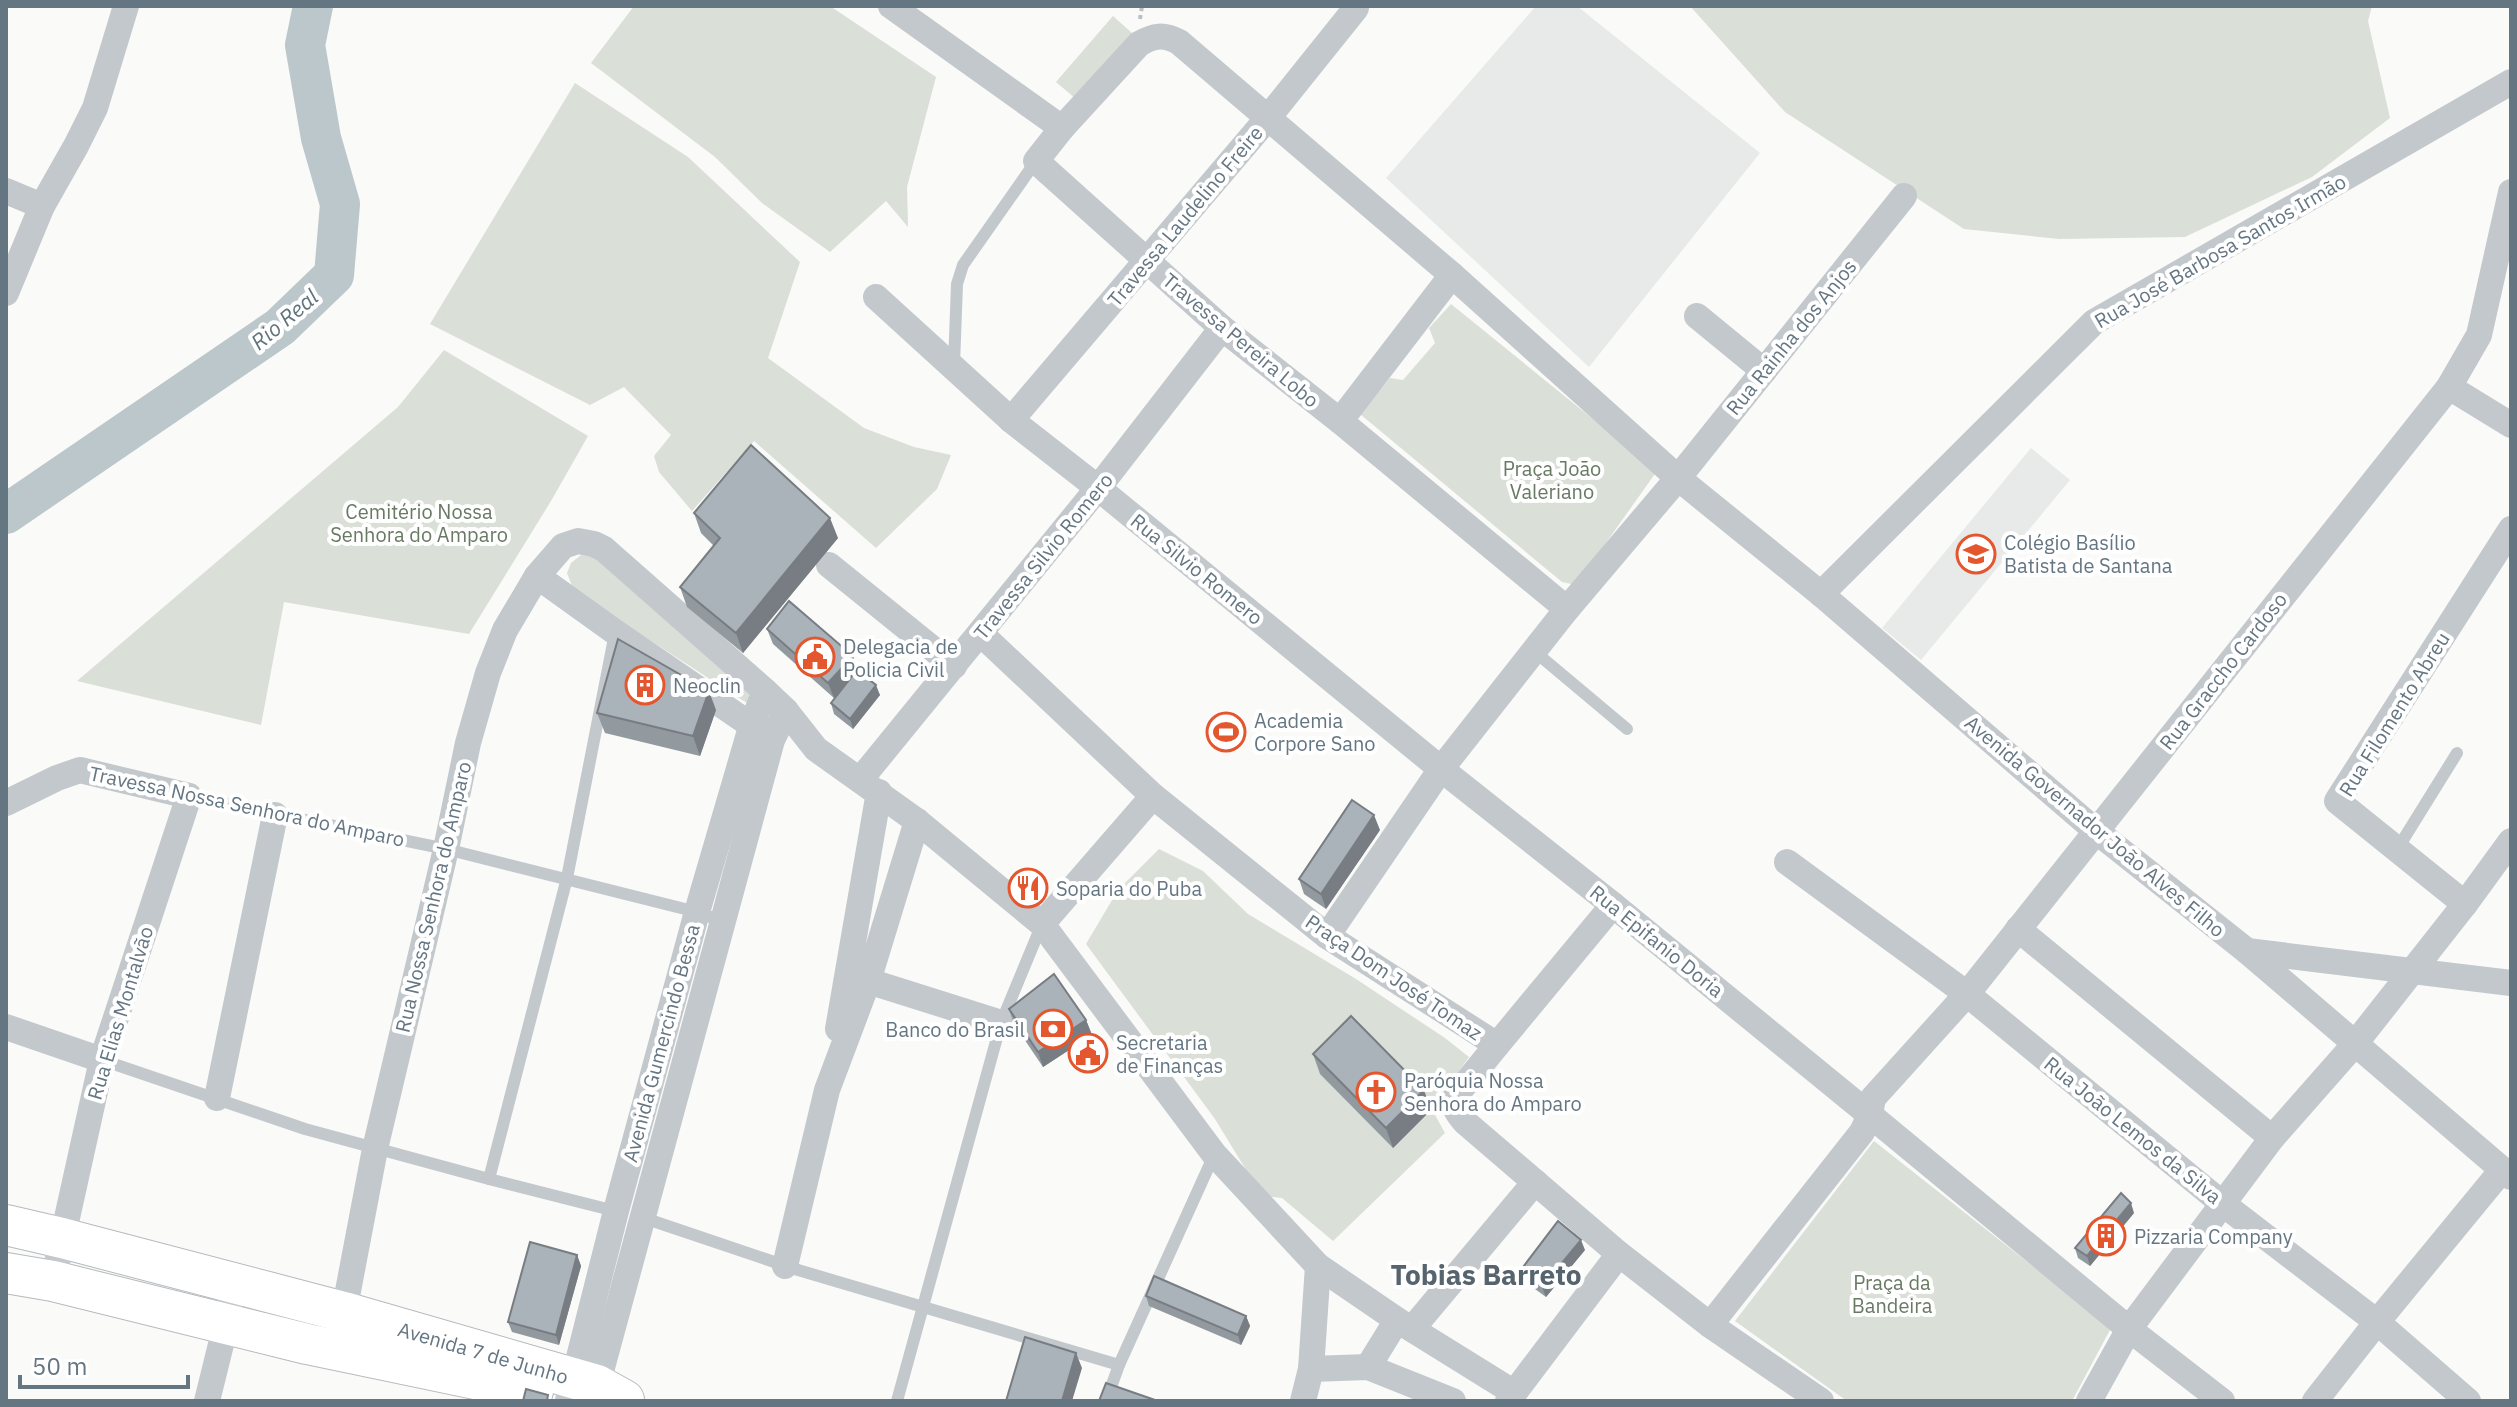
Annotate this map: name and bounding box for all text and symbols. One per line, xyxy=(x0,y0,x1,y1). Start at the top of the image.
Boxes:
street label: Travessa Laudelino Freire xyxy=(1101,120,1269,312)
street label: Rua José Barbosa Santos Irmão xyxy=(2089,168,2351,334)
street label: Rua Rainha dos Anjos xyxy=(1720,253,1862,421)
street label: Travessa Pereira Lobo xyxy=(1157,267,1325,413)
water label: Rio Real xyxy=(244,282,324,356)
park label: Praça João Valeriano xyxy=(1503,455,1601,505)
street label: Travessa Silvio Romero xyxy=(967,467,1119,645)
park label: Cemitério Nossa Senhora do Amparo xyxy=(330,498,508,548)
street label: Rua Silvio Romero xyxy=(1125,507,1269,631)
place label: Colégio Basílio Batista de Santana xyxy=(2004,529,2173,579)
school or university icon: Colégio Basílio Batista de Santana xyxy=(1955,533,1997,575)
street label: Rua Graccho Cardoso xyxy=(2153,587,2293,755)
street label: Rua Filomento Abreu xyxy=(2332,627,2456,801)
place label: Delegacia de Policia Civil xyxy=(843,633,958,683)
public building icon: Delegacia de Policia Civil xyxy=(794,636,836,678)
building icon: Neoclin xyxy=(624,664,666,706)
place label: Neoclin xyxy=(673,672,741,699)
place label: Academia Corpore Sano xyxy=(1254,707,1376,757)
street label: Avenida Governador João Alves Filho xyxy=(1959,709,2231,943)
sports icon: Academia Corpore Sano xyxy=(1205,711,1247,753)
street label: Travessa Nossa Senhora do Amparo xyxy=(87,759,407,853)
street label: Rua Nossa Senhora do Amparo xyxy=(389,759,477,1035)
restaurant icon: Soparia do Puba xyxy=(1007,867,1049,909)
place label: Soparia do Puba xyxy=(1056,875,1202,902)
street label: Rua Epifanio Doria xyxy=(1584,879,1730,1004)
street label: Praça Dom José Tomaz xyxy=(1300,908,1488,1046)
street label: Avenida Gumercindo Bessa xyxy=(616,921,706,1165)
street label: Rua Elias Montalvão xyxy=(81,923,159,1103)
bank icon: Banco do Brasil xyxy=(1032,1008,1074,1050)
place label: Banco do Brasil xyxy=(885,1016,1025,1043)
place label: Secretaria de Finanças xyxy=(1116,1029,1223,1079)
public building icon: Secretaria de Finanças xyxy=(1067,1032,1109,1074)
street label: Rua João Lemos da Silva xyxy=(2039,1050,2227,1210)
place label: Paróquia Nossa Senhora do Amparo xyxy=(1404,1067,1582,1117)
church icon: Paróquia Nossa Senhora do Amparo xyxy=(1355,1071,1397,1113)
building icon: Pizzaria Company xyxy=(2085,1215,2127,1257)
place label: Pizzaria Company xyxy=(2134,1223,2293,1250)
district label: Tobias Barreto xyxy=(1390,1256,1582,1293)
park label: Praça da Bandeira xyxy=(1852,1269,1933,1319)
street label: Avenida 7 de Junho xyxy=(395,1315,572,1390)
scale bar xyxy=(20,1339,188,1389)
text: 50 m xyxy=(32,1350,87,1382)

